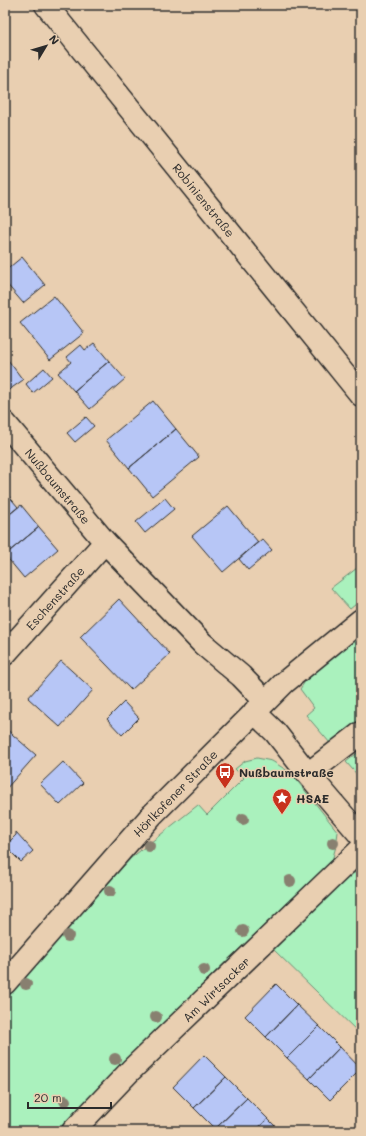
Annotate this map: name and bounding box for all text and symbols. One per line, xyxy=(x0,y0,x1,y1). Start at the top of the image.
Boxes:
north arrow xyxy=(26,26,66,66)
text: N xyxy=(46,32,63,47)
street label: Robinienstraße xyxy=(169,160,239,240)
street label: Nußbaumstraße xyxy=(22,445,94,527)
street label: Eschenstraße xyxy=(22,563,88,633)
street label: Hörlkofener Straße xyxy=(129,746,221,840)
bus stop icon: Nußbaumstraße xyxy=(214,761,236,789)
place label: Nußbaumstraße xyxy=(239,764,334,780)
place icon: HSAE xyxy=(271,787,293,815)
place label: HSAE xyxy=(296,790,330,806)
street label: Am Wirtsacker xyxy=(179,953,253,1025)
scale bar xyxy=(28,1084,111,1110)
text: 20 m xyxy=(34,1089,62,1105)

